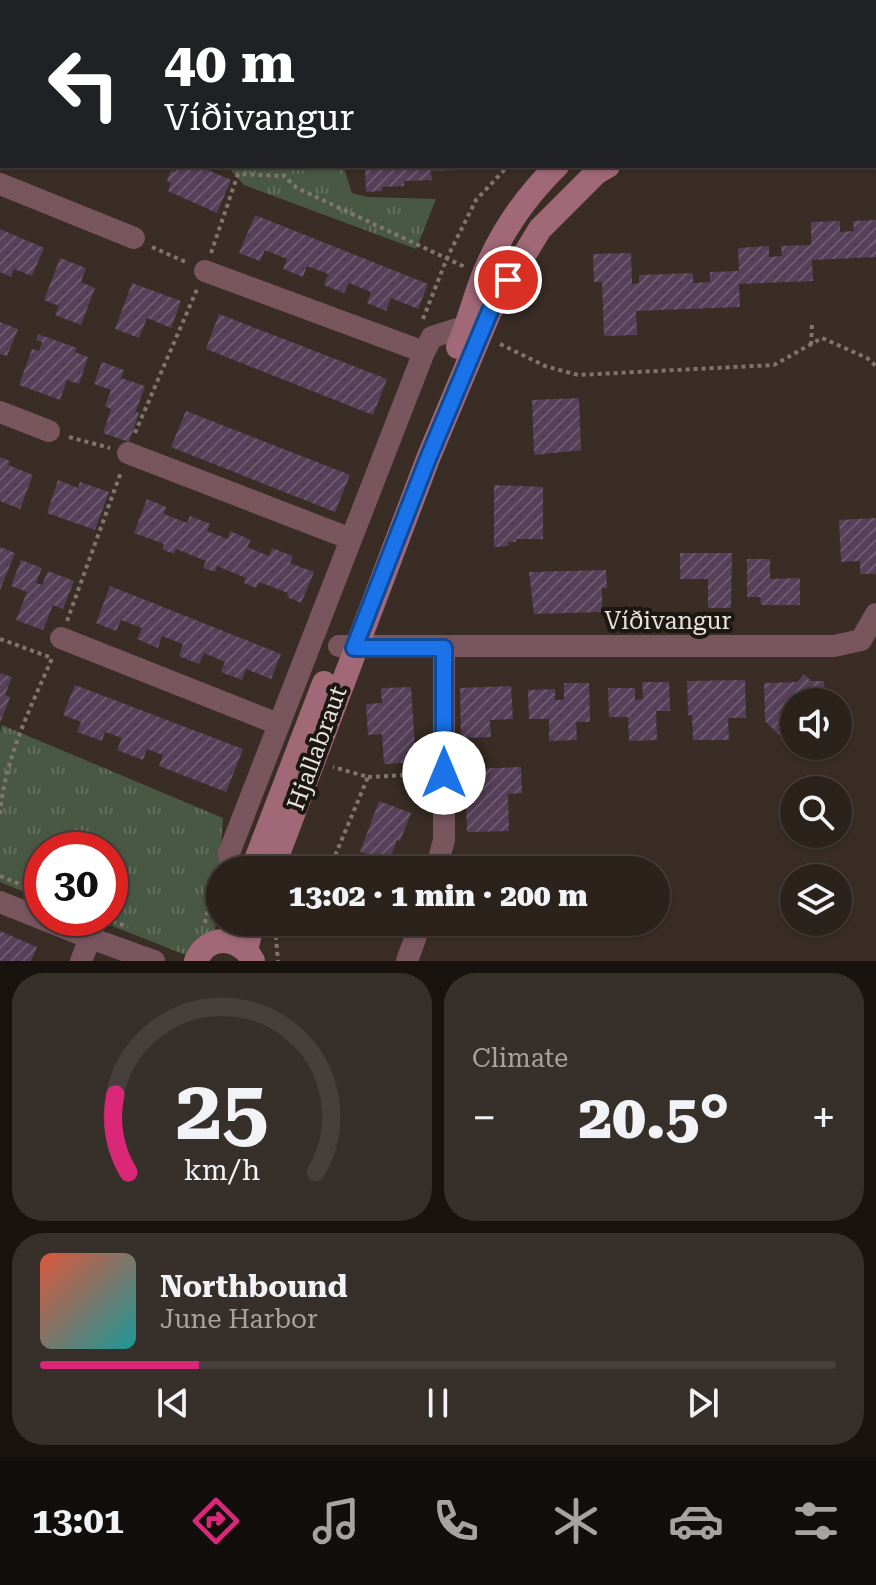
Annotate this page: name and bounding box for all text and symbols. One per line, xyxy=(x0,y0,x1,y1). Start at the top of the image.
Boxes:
text: 40 m xyxy=(164,30,295,96)
icon: left xyxy=(32,32,136,136)
text: Víðivangur xyxy=(164,97,354,139)
pin xyxy=(474,246,542,314)
icon: arrive xyxy=(486,258,530,302)
street label: Víðivangur xyxy=(605,607,732,635)
street label: Hjallabraut xyxy=(282,682,352,814)
map controls xyxy=(780,688,852,936)
button: sound xyxy=(780,688,852,760)
position arrow xyxy=(402,731,486,815)
button: search xyxy=(780,776,852,848)
speed limit sign: 30 xyxy=(24,832,128,936)
button: layers xyxy=(780,864,852,936)
text: 13:02 · 1 min · 200 m xyxy=(288,878,588,913)
text: Climate xyxy=(472,1043,568,1073)
text: 25 xyxy=(175,1062,269,1159)
text: 20.5° xyxy=(579,1082,729,1153)
text: − xyxy=(472,1092,497,1144)
text: + xyxy=(811,1092,836,1144)
text: km/h xyxy=(184,1153,260,1187)
text: Northbound xyxy=(160,1269,348,1304)
text: June Harbor xyxy=(160,1304,318,1334)
icon: previous xyxy=(151,1381,195,1425)
icon: pause xyxy=(416,1381,460,1425)
icon: next xyxy=(681,1381,725,1425)
icon: directions xyxy=(188,1493,244,1549)
icon: music xyxy=(308,1493,364,1549)
icon: phone xyxy=(428,1493,484,1549)
icon: climate xyxy=(548,1493,604,1549)
icon: car xyxy=(668,1493,724,1549)
icon: filters xyxy=(788,1493,844,1549)
text: 13:01 xyxy=(32,1500,124,1542)

